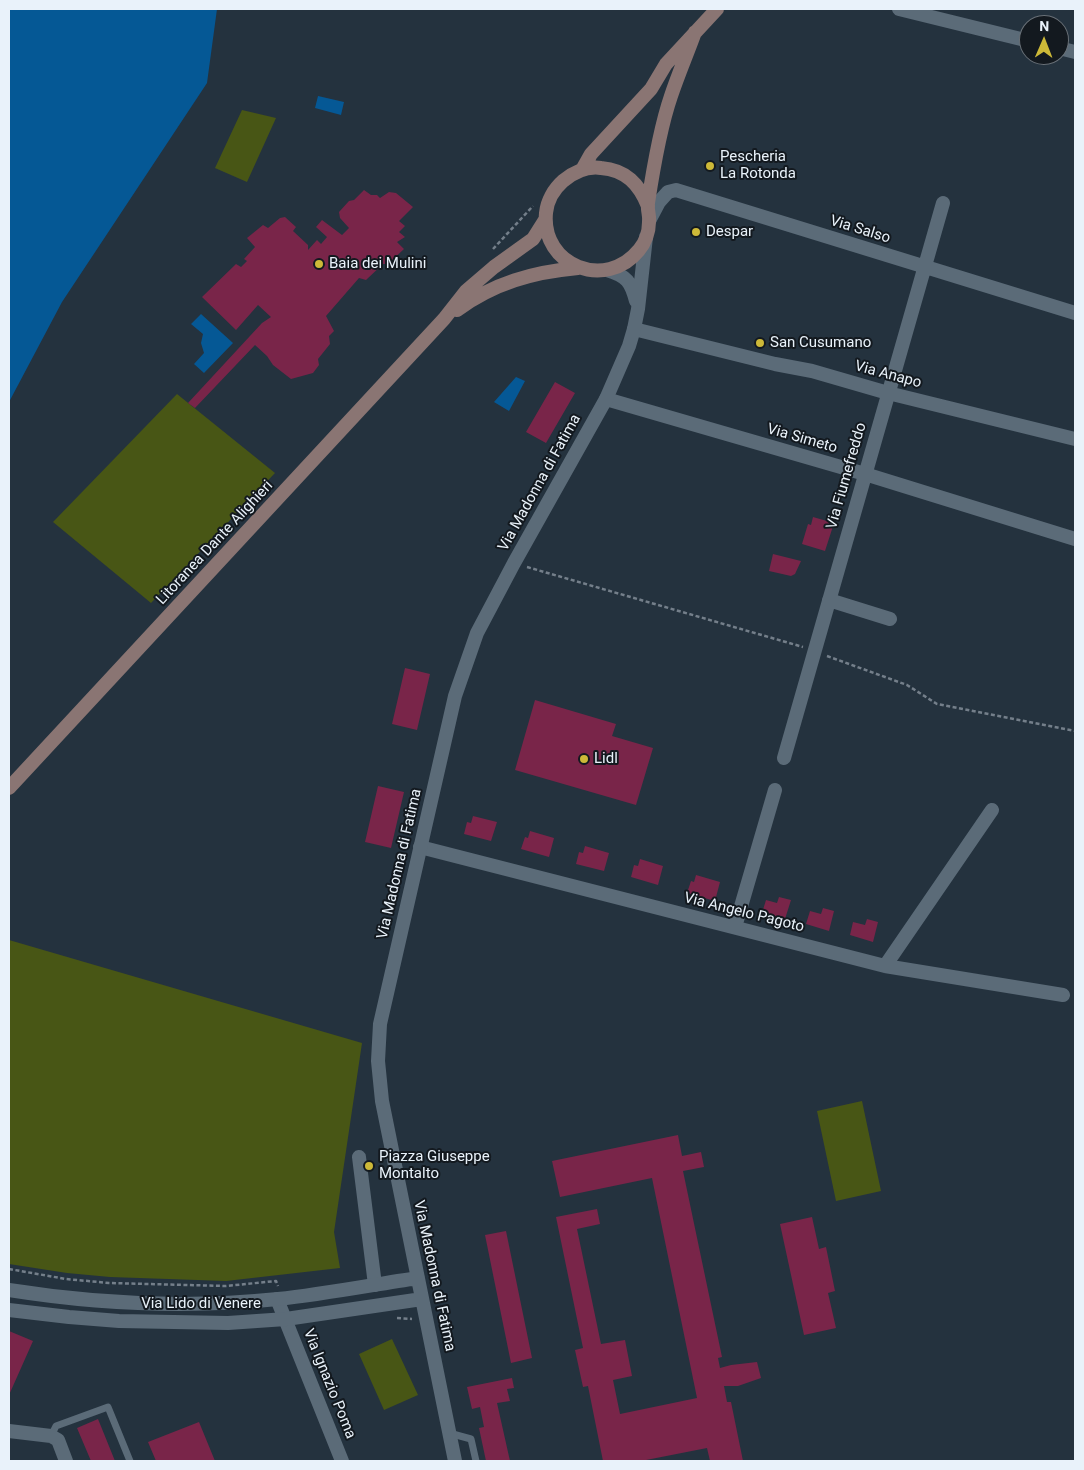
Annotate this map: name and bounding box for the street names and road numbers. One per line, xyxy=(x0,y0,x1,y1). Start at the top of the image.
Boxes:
street label: Via Salso xyxy=(828,212,892,248)
street label: Via Anapo xyxy=(853,357,923,393)
street label: Via Madonna di Fatima xyxy=(495,411,585,555)
street label: Via Simeto xyxy=(765,420,839,458)
street label: Via Fiumefreddo xyxy=(823,421,871,531)
street label: Litoranea Dante Alighieri xyxy=(153,477,277,609)
street label: Via Madonna di Fatima xyxy=(374,787,426,941)
street label: Via Angelo Pagoto xyxy=(682,889,806,937)
street label: Via Madonna di Fatima xyxy=(409,1199,459,1353)
street label: Via Lido di Venere xyxy=(141,1295,261,1313)
street label: Via Ignazio Poma xyxy=(299,1327,359,1441)

